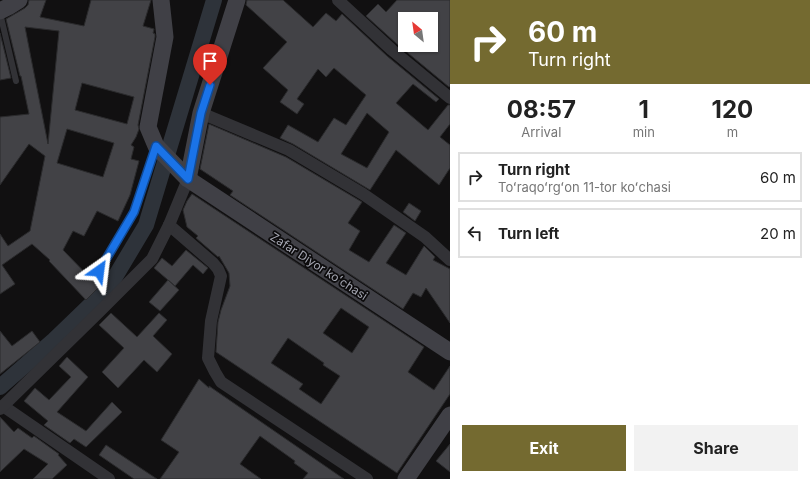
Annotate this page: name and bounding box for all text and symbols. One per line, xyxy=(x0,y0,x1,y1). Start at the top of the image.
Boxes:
north arrow xyxy=(398,12,438,52)
map controls xyxy=(398,12,438,52)
text: 60 m xyxy=(528,15,597,49)
icon: right xyxy=(462,16,514,68)
pin xyxy=(193,44,227,85)
text: Turn right xyxy=(528,49,611,70)
icon: arrive xyxy=(199,50,221,72)
text: 08:57 xyxy=(507,95,576,124)
text: 1 xyxy=(639,95,649,124)
text: 120 xyxy=(712,95,753,124)
text: Arrival xyxy=(521,124,561,140)
text: min xyxy=(633,124,655,140)
text: m xyxy=(727,124,738,140)
text: Turn right xyxy=(498,160,570,179)
icon: right xyxy=(464,166,486,188)
text: 60 m xyxy=(760,168,796,187)
text: Toʻraqoʻrgʻon 11-tor koʻchasi xyxy=(498,179,671,195)
icon: left xyxy=(464,222,486,244)
text: Turn left xyxy=(498,224,559,243)
text: 20 m xyxy=(760,224,796,243)
street label: Zafar Diyor koʻchasi xyxy=(268,229,371,303)
position arrow xyxy=(78,250,120,292)
button: Exit xyxy=(462,425,626,471)
button: Share xyxy=(634,425,798,471)

